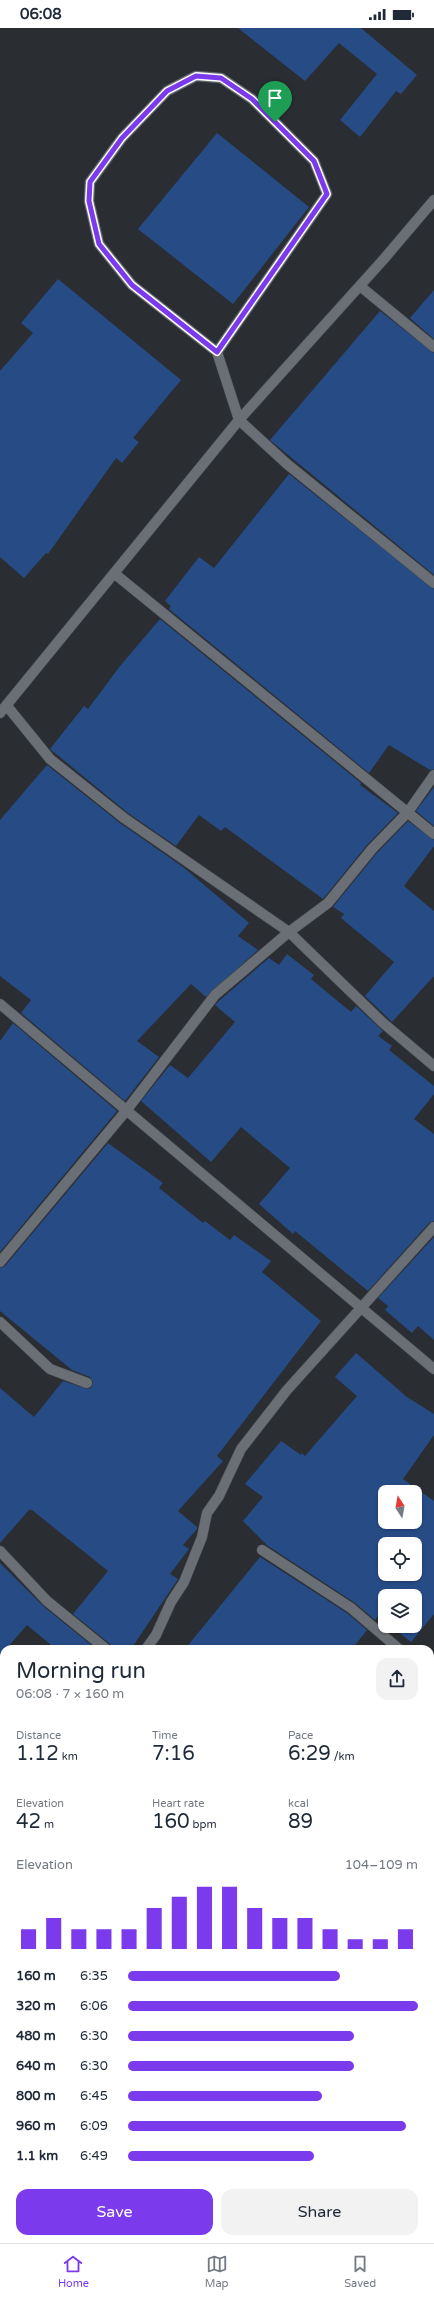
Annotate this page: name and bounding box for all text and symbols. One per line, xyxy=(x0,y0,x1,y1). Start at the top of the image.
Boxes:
text: 06:08 xyxy=(20,5,62,23)
pin xyxy=(258,81,292,122)
icon: arrive xyxy=(264,87,286,109)
north arrow xyxy=(378,1485,422,1529)
map controls xyxy=(378,1485,422,1633)
button: locate xyxy=(378,1537,422,1581)
button: layers xyxy=(378,1589,422,1633)
text: Morning run xyxy=(16,1658,146,1684)
button: share xyxy=(376,1658,418,1700)
text: 06:08 · 7 × 160 m xyxy=(16,1686,124,1702)
text: Distance xyxy=(16,1729,61,1742)
text: Time xyxy=(152,1729,178,1742)
text: Pace xyxy=(288,1729,313,1742)
text: 1.12 xyxy=(16,1742,59,1766)
text: 7:16 xyxy=(152,1742,195,1766)
text: 6:29 xyxy=(288,1742,331,1766)
text: km xyxy=(59,1750,78,1763)
text: /km xyxy=(331,1750,355,1763)
text: Elevation xyxy=(16,1797,64,1810)
text: Heart rate xyxy=(152,1797,204,1810)
text: kcal xyxy=(288,1797,309,1810)
text: 42 xyxy=(16,1810,41,1834)
text: 160 xyxy=(152,1810,190,1834)
text: 89 xyxy=(288,1810,313,1834)
text: m xyxy=(41,1818,54,1831)
text: bpm xyxy=(190,1818,217,1831)
text: Elevation xyxy=(16,1857,73,1873)
text: 104–109 m xyxy=(345,1857,418,1873)
text: 160 m xyxy=(16,1968,56,1984)
text: 6:35 xyxy=(80,1968,108,1984)
text: 320 m xyxy=(16,1998,56,2014)
text: 6:06 xyxy=(80,1998,108,2014)
text: 480 m xyxy=(16,2028,56,2044)
text: 6:30 xyxy=(80,2028,108,2044)
text: 640 m xyxy=(16,2058,56,2074)
text: 6:30 xyxy=(80,2058,108,2074)
text: 800 m xyxy=(16,2088,56,2104)
text: 6:45 xyxy=(80,2088,108,2104)
text: 960 m xyxy=(16,2118,56,2134)
text: 6:09 xyxy=(80,2118,108,2134)
text: 1.1 km xyxy=(16,2148,58,2164)
text: 6:49 xyxy=(80,2148,108,2164)
button: Save xyxy=(16,2189,213,2235)
button: Share xyxy=(221,2189,418,2235)
tab: Home xyxy=(58,2253,89,2290)
tab: Map xyxy=(205,2253,229,2290)
tab: Saved xyxy=(344,2253,376,2290)

